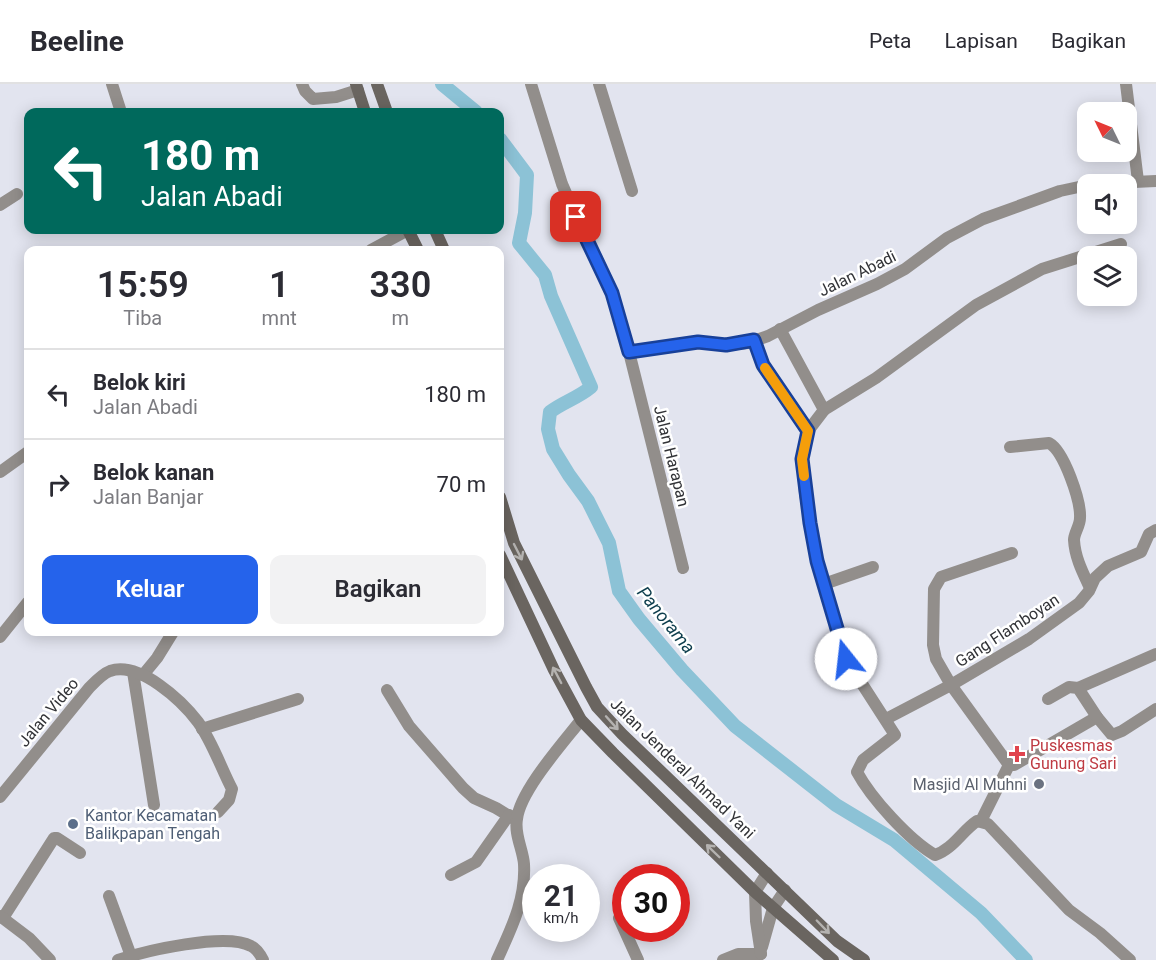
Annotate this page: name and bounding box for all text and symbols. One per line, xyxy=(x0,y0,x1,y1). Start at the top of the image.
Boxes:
text: Beeline xyxy=(30,25,124,58)
text: Peta xyxy=(869,29,911,53)
text: Lapisan xyxy=(944,29,1018,53)
text: Bagikan xyxy=(1051,29,1126,53)
north arrow xyxy=(1077,102,1137,162)
map controls xyxy=(1077,102,1137,306)
text: 180 m xyxy=(141,131,260,180)
icon: left xyxy=(42,132,120,210)
button: sound xyxy=(1077,174,1137,234)
text: Jalan Abadi xyxy=(141,181,283,213)
pin xyxy=(550,191,601,242)
icon: arrive xyxy=(559,200,592,233)
button: layers xyxy=(1077,246,1137,306)
street label: Jalan Abadi xyxy=(815,247,899,300)
text: 15:59 xyxy=(97,264,189,306)
text: 1 xyxy=(269,264,289,306)
text: 330 xyxy=(370,264,431,306)
text: Tiba xyxy=(123,306,162,330)
text: mnt xyxy=(262,306,297,330)
text: m xyxy=(392,306,409,330)
text: Belok kiri xyxy=(93,370,186,395)
icon: left xyxy=(42,378,75,411)
text: 180 m xyxy=(424,382,486,407)
text: Jalan Abadi xyxy=(93,395,198,419)
street label: Jalan Harapan xyxy=(650,404,693,509)
text: Belok kanan xyxy=(93,460,214,485)
icon: right xyxy=(42,468,75,501)
text: 70 m xyxy=(437,472,486,497)
text: Jalan Banjar xyxy=(93,485,204,509)
one-way arrow xyxy=(513,543,525,561)
button: Keluar xyxy=(42,555,258,624)
button: Bagikan xyxy=(270,555,486,624)
water label: Panorama xyxy=(633,582,700,657)
street label: Gang Flamboyan xyxy=(952,590,1063,671)
position arrow xyxy=(814,627,878,691)
one-way arrow xyxy=(551,667,563,684)
street label: Jalan Video xyxy=(14,674,83,750)
street label: Jalan Jenderal Ahmad Yani xyxy=(606,694,759,842)
one-way arrow xyxy=(605,715,619,730)
place label: Puskesmas Gunung Sari xyxy=(1030,736,1117,773)
marker: Puskesmas Gunung Sari xyxy=(1008,745,1026,763)
place label: Masjid Al Muhni xyxy=(913,775,1027,794)
marker: Masjid Al Muhni xyxy=(1032,777,1046,791)
place label: Kantor Kecamatan Balikpapan Tengah xyxy=(85,806,220,843)
marker: Kantor Kecamatan Balikpapan Tengah xyxy=(66,817,80,831)
one-way arrow xyxy=(706,844,721,858)
speed limit sign: 30 xyxy=(612,864,690,942)
text: 21 xyxy=(544,878,578,913)
text: km/h xyxy=(543,909,579,927)
one-way arrow xyxy=(816,919,830,934)

